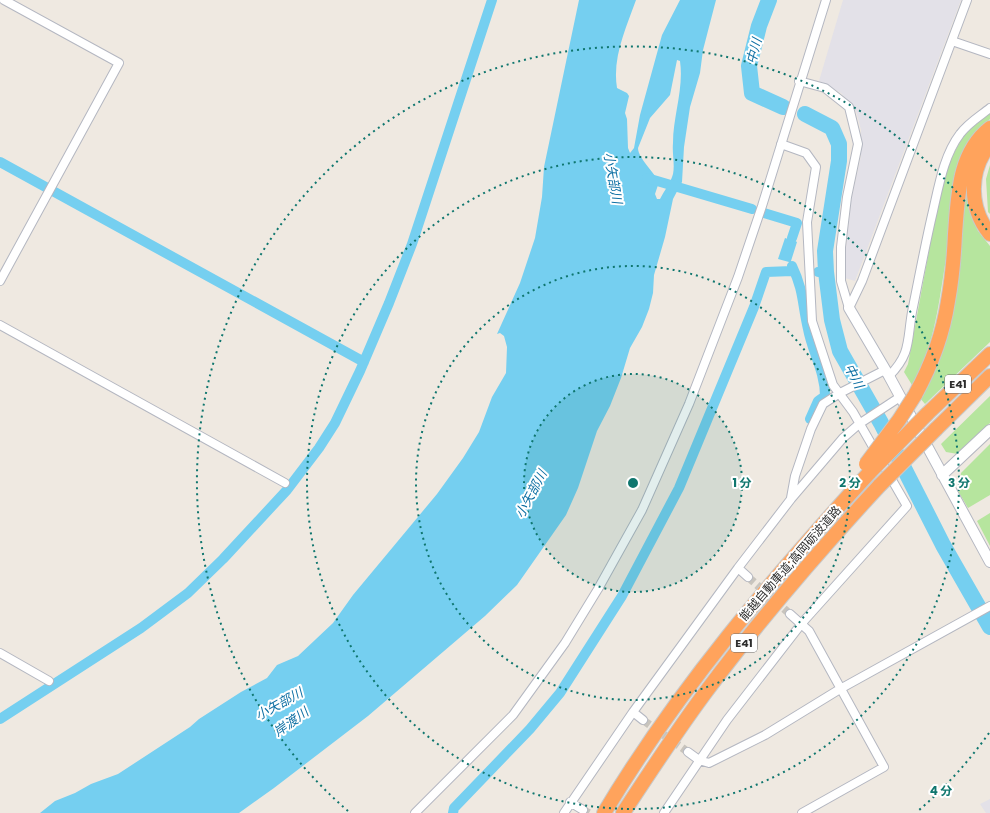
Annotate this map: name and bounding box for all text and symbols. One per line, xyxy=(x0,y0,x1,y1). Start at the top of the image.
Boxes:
water label: 中川 xyxy=(741,34,767,66)
water label: 小矢部川 xyxy=(599,151,627,207)
water label: 中川 xyxy=(840,360,869,394)
road number: E41 xyxy=(945,375,971,393)
water label: 小矢部川 xyxy=(510,465,553,521)
text: 1 分 xyxy=(732,474,752,491)
text: 2 分 xyxy=(839,474,861,491)
text: 3 分 xyxy=(948,474,970,491)
centre of rings xyxy=(626,476,640,490)
street label: 能越自動車道;高岡砺波道路 xyxy=(735,502,845,624)
road number: E41 xyxy=(731,634,757,652)
water label: 小矢部川 xyxy=(252,682,308,725)
water label: 岸渡川 xyxy=(270,702,314,741)
text: 4 分 xyxy=(930,782,952,799)

